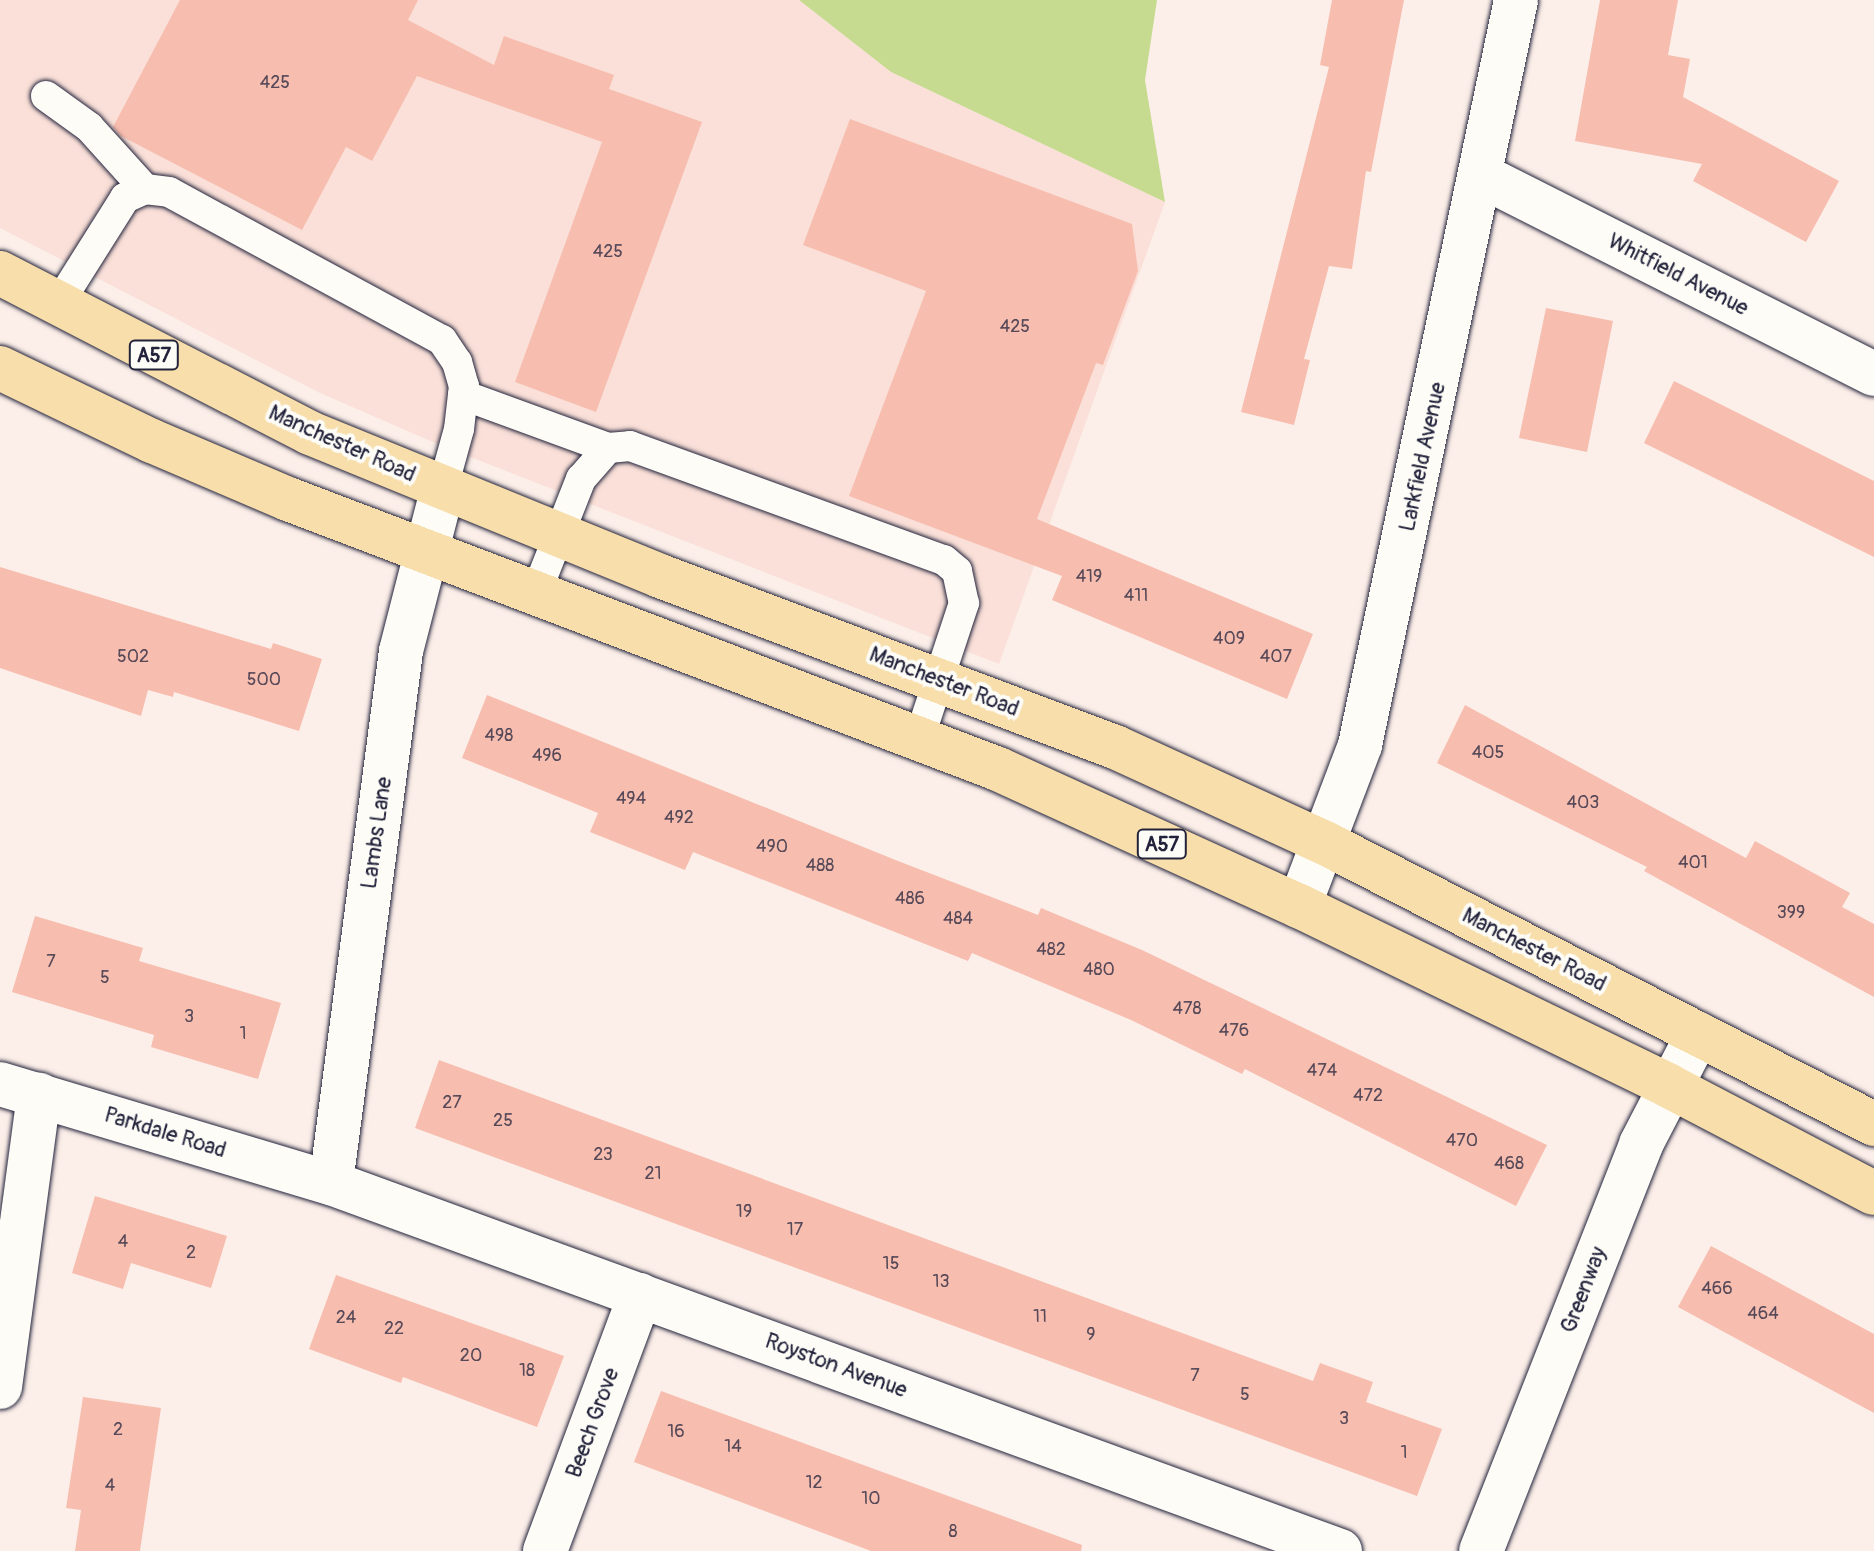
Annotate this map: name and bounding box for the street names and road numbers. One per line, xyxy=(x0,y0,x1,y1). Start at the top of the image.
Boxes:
street label: Whitfield Avenue xyxy=(1603,228,1753,322)
road number: A57 xyxy=(128,339,180,371)
street label: Larkfield Avenue xyxy=(1394,380,1452,534)
street label: Manchester Road xyxy=(264,400,420,488)
street label: Manchester Road xyxy=(866,641,1022,723)
street label: Lambs Lane xyxy=(356,775,398,891)
road number: A57 xyxy=(1136,828,1188,860)
street label: Manchester Road xyxy=(1458,902,1610,998)
street label: Parkdale Road xyxy=(101,1102,229,1164)
street label: Greenway xyxy=(1556,1243,1612,1337)
street label: Royston Avenue xyxy=(761,1328,911,1404)
street label: Beech Grove xyxy=(561,1364,625,1482)

